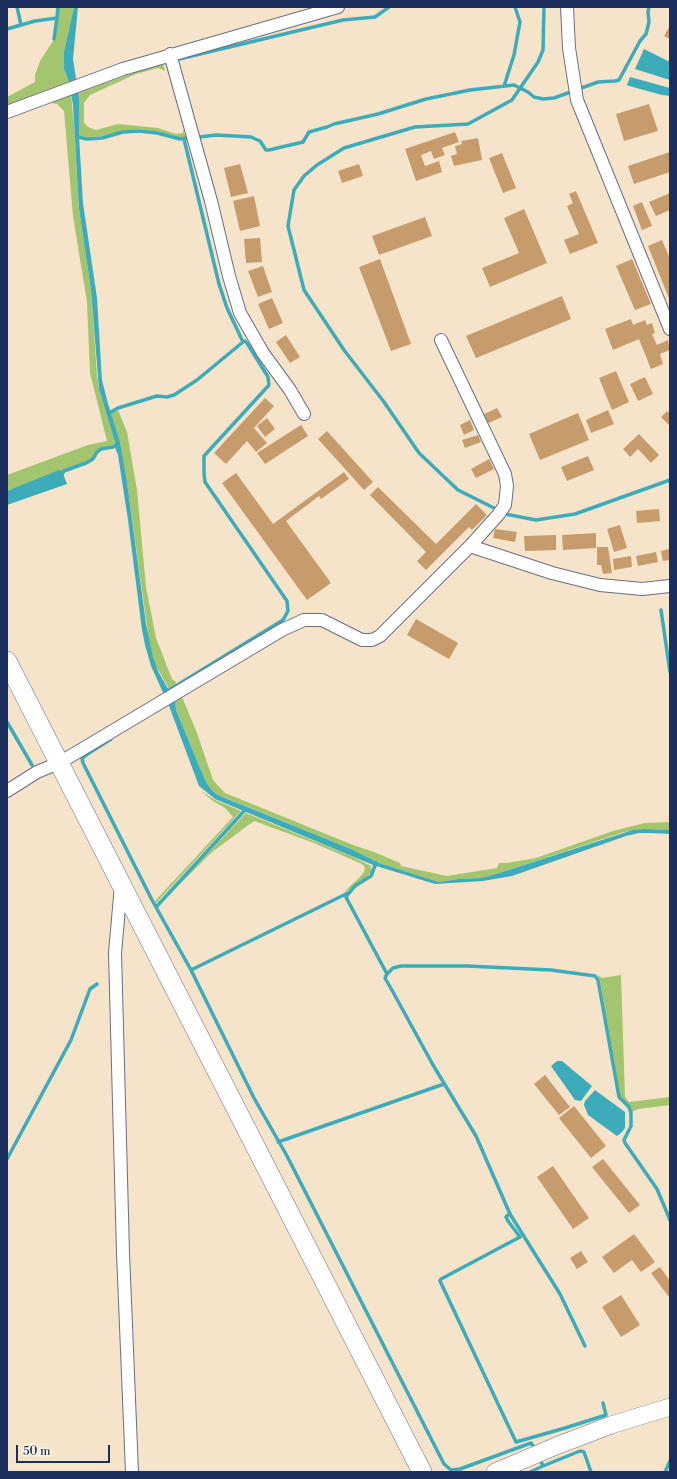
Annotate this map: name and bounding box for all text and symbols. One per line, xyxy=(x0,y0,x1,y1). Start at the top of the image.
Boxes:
scale bar xyxy=(18,1437,112,1463)
text: 50 m xyxy=(23,1444,51,1459)

